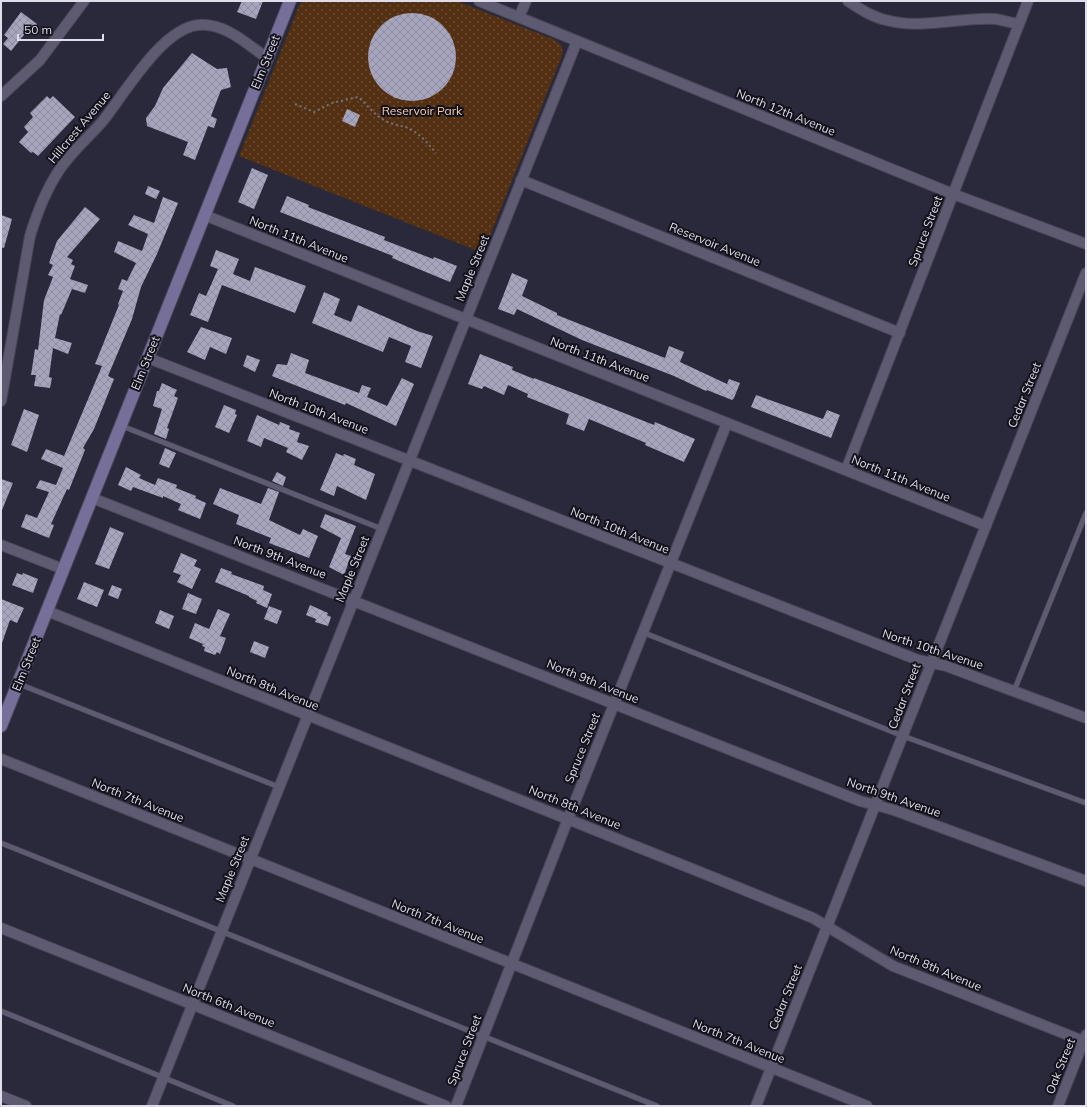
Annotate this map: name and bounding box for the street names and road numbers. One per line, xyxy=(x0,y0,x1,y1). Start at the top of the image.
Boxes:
street label: Elm Street xyxy=(247,33,283,91)
street label: North 12th Avenue xyxy=(734,85,838,139)
street label: Hillcrest Avenue xyxy=(44,88,114,166)
street label: Spruce Street xyxy=(905,193,945,269)
street label: North 11th Avenue xyxy=(247,212,351,266)
street label: Reservoir Avenue xyxy=(667,219,763,269)
street label: Maple Street xyxy=(452,233,492,303)
street label: North 11th Avenue xyxy=(548,333,652,385)
street label: Elm Street xyxy=(127,334,163,392)
street label: Cedar Street xyxy=(1004,360,1044,430)
street label: North 10th Avenue xyxy=(267,385,371,437)
street label: North 11th Avenue xyxy=(849,451,953,505)
street label: North 10th Avenue xyxy=(568,503,672,557)
street label: North 9th Avenue xyxy=(231,532,329,582)
street label: Maple Street xyxy=(332,534,372,604)
street label: North 10th Avenue xyxy=(881,626,985,672)
street label: Elm Street xyxy=(8,635,44,693)
street label: North 9th Avenue xyxy=(545,656,641,706)
street label: Cedar Street xyxy=(885,661,923,731)
street label: North 8th Avenue xyxy=(225,663,321,713)
street label: Spruce Street xyxy=(561,711,603,785)
street label: North 9th Avenue xyxy=(845,774,943,820)
street label: North 7th Avenue xyxy=(90,775,186,825)
street label: North 8th Avenue xyxy=(527,782,623,832)
street label: Maple Street xyxy=(212,834,252,904)
street label: North 7th Avenue xyxy=(390,896,486,946)
street label: North 8th Avenue xyxy=(888,942,984,994)
street label: Cedar Street xyxy=(765,962,805,1032)
street label: North 6th Avenue xyxy=(181,980,277,1030)
street label: Spruce Street xyxy=(444,1012,484,1088)
street label: North 7th Avenue xyxy=(691,1016,787,1066)
street label: Oak Street xyxy=(1042,1036,1078,1096)

